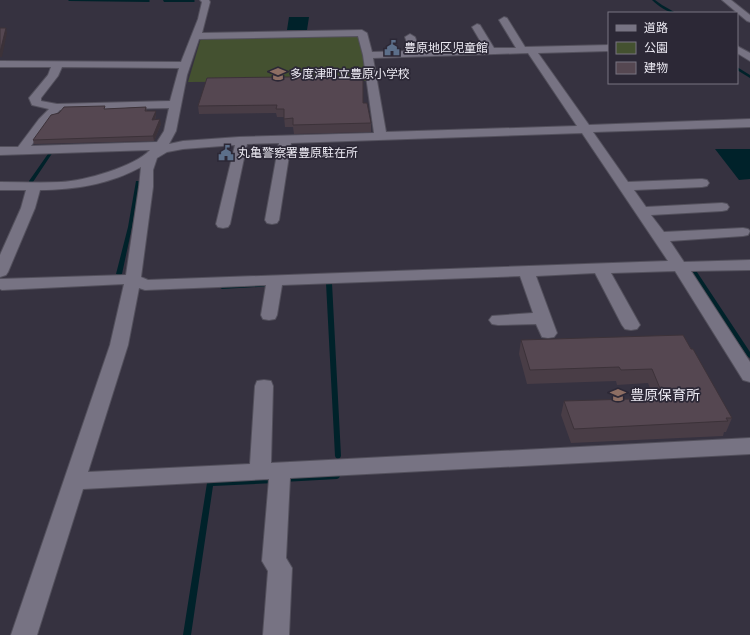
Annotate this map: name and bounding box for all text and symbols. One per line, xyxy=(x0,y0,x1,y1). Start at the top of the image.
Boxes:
legend xyxy=(608,12,738,84)
text: 道路 xyxy=(644,20,668,36)
public building icon: 豊原地区児童館 xyxy=(383,39,401,57)
place label: 豊原地区児童館 xyxy=(404,40,488,56)
text: 公園 xyxy=(644,40,668,56)
text: 建物 xyxy=(644,60,668,76)
school or university icon: 多度津町立豊原小学校 xyxy=(269,65,287,83)
place label: 多度津町立豊原小学校 xyxy=(290,66,410,82)
public building icon: 丸亀警察署豊原駐在所 xyxy=(217,144,235,162)
place label: 丸亀警察署豊原駐在所 xyxy=(238,145,358,161)
school or university icon: 豊原保育所 xyxy=(609,386,627,404)
place label: 豊原保育所 xyxy=(630,386,700,404)

